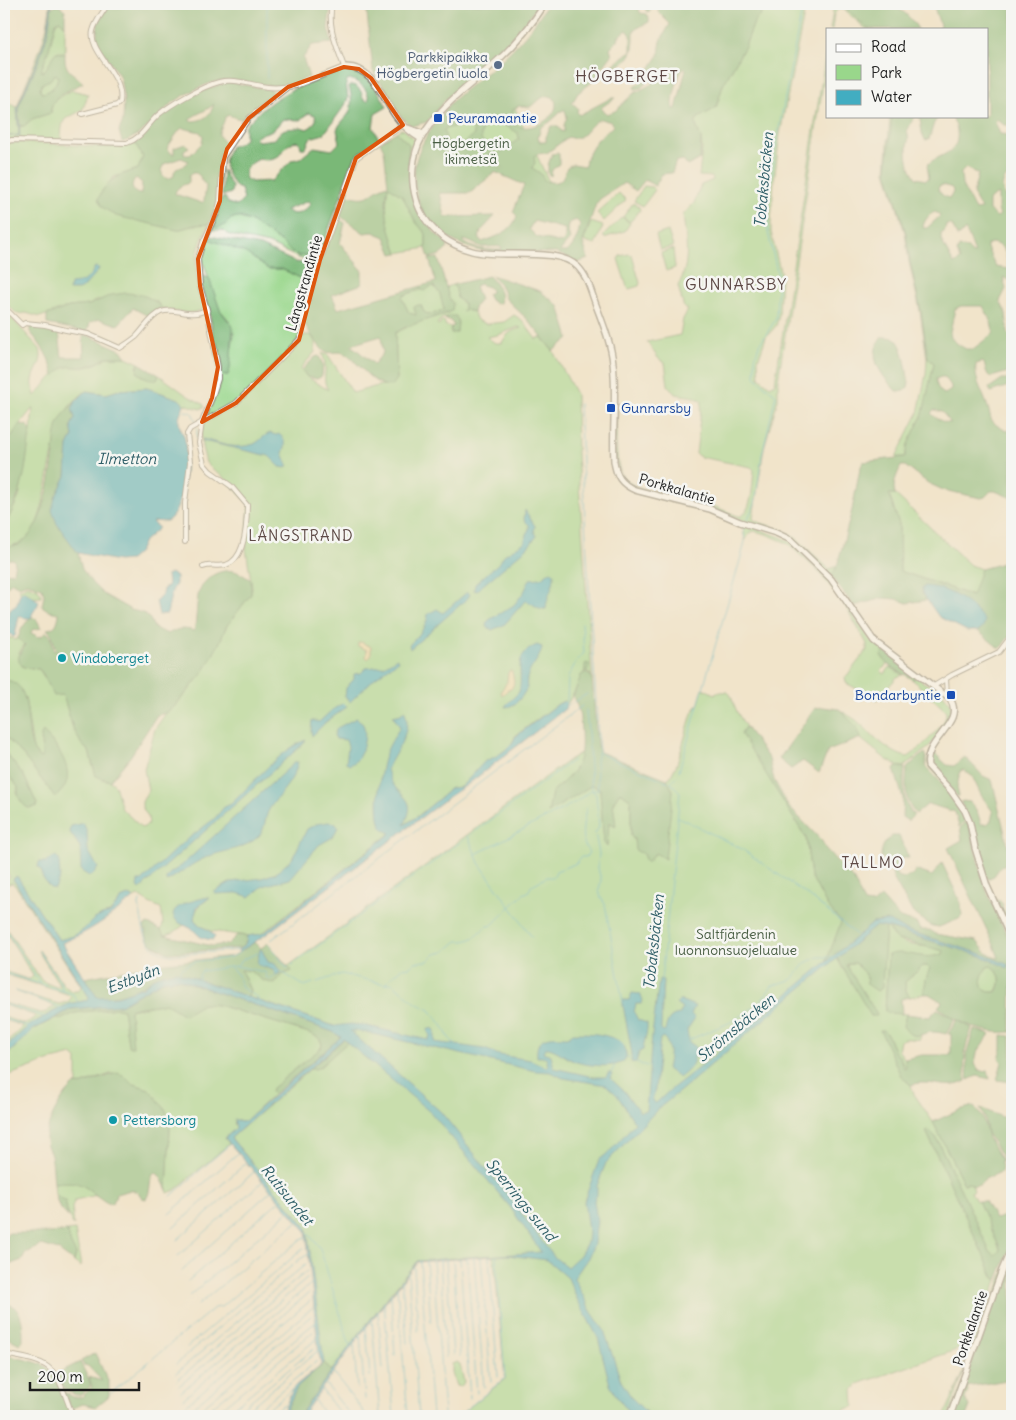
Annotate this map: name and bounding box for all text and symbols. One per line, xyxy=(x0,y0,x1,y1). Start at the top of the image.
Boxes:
legend xyxy=(826,28,988,118)
text: Road xyxy=(871,37,906,56)
place label: Parkkipaikka Högbergetin luola xyxy=(377,48,488,82)
marker: Parkkipaikka Högbergetin luola xyxy=(492,59,504,71)
text: Park xyxy=(871,63,902,82)
district label: HÖGBERGET xyxy=(575,66,679,86)
text: Water xyxy=(871,87,912,106)
place label: Peuramaantie xyxy=(448,109,537,127)
marker: Peuramaantie xyxy=(432,112,444,124)
water label: Tobaksbäcken xyxy=(750,131,777,228)
park label: Högbergetin ikimetsä xyxy=(432,134,510,168)
street label: Långstrandintie xyxy=(282,233,326,333)
district label: GUNNARSBY xyxy=(685,274,787,294)
place label: Gunnarsby xyxy=(621,399,691,417)
marker: Gunnarsby xyxy=(605,402,617,414)
water label: Ilmetton xyxy=(98,449,156,468)
street label: Porkkalantie xyxy=(637,470,717,508)
district label: LÅNGSTRAND xyxy=(248,525,354,545)
place label: Vindoberget xyxy=(72,649,149,667)
marker: Vindoberget xyxy=(56,652,68,664)
place label: Bondarbyntie xyxy=(855,686,941,704)
marker: Bondarbyntie xyxy=(945,689,957,701)
district label: TALLMO xyxy=(842,853,904,872)
water label: Tobaksbäcken xyxy=(639,893,668,990)
park label: Saltfjärdenin luonnonsuojelualue xyxy=(675,925,797,959)
water label: Estbyån xyxy=(104,960,162,997)
water label: Strömsbäcken xyxy=(693,989,779,1066)
place label: Pettersborg xyxy=(123,1111,196,1129)
marker: Pettersborg xyxy=(107,1114,119,1126)
water label: Sperrings sund xyxy=(482,1154,562,1247)
water label: Rutisundet xyxy=(257,1160,319,1230)
street label: Porkkalantie xyxy=(949,1288,991,1368)
scale bar xyxy=(30,1360,139,1392)
text: 200 m xyxy=(38,1367,83,1386)

